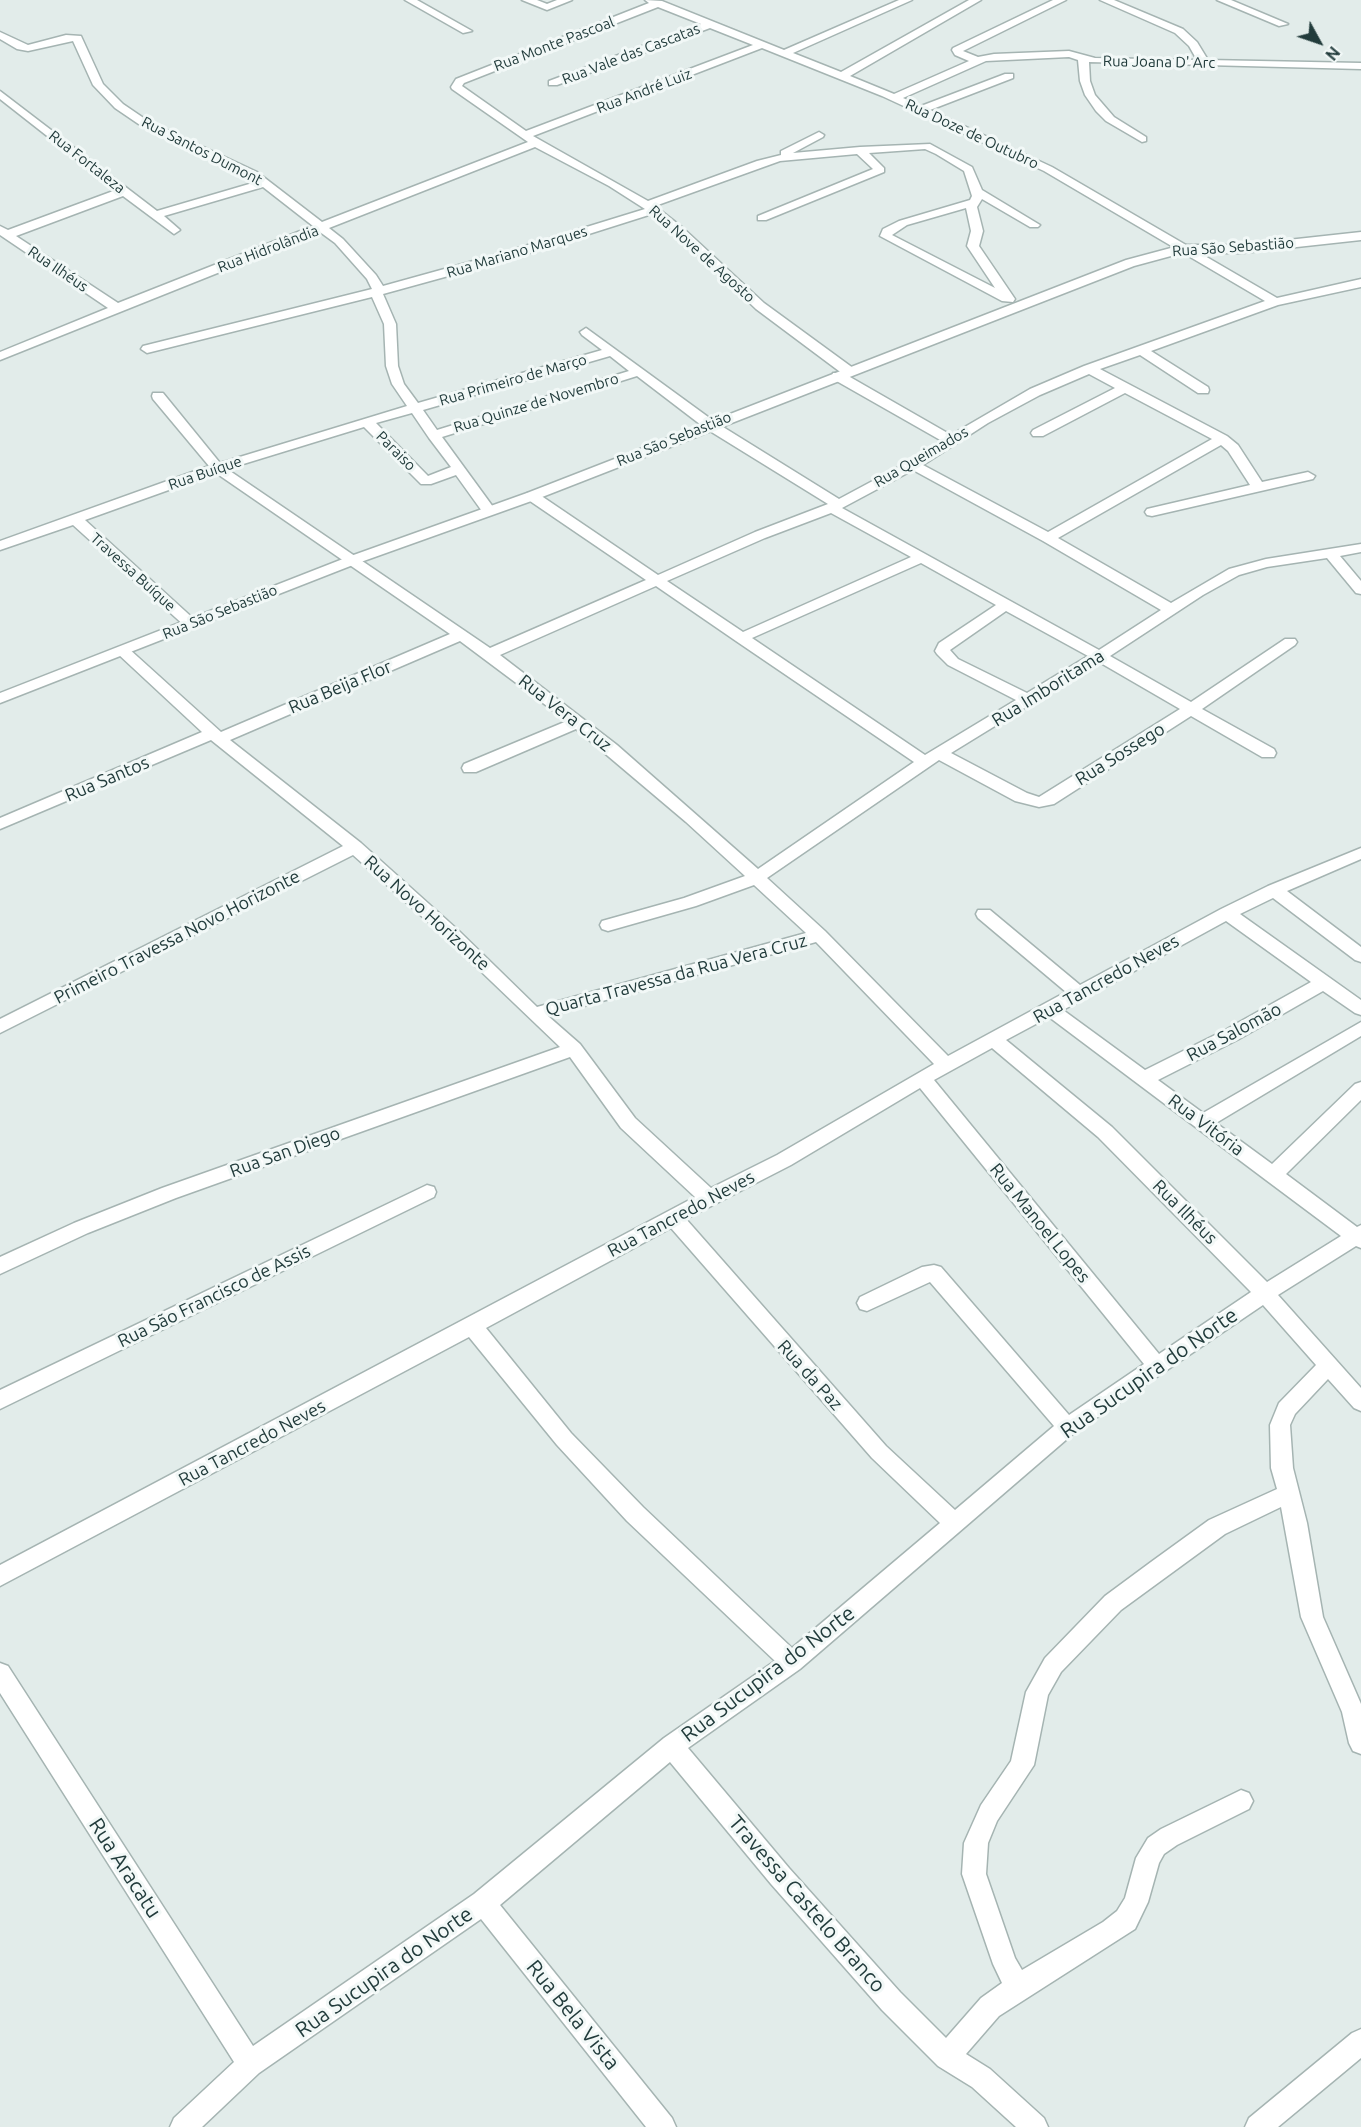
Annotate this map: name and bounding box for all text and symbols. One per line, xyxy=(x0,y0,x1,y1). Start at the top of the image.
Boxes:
north arrow xyxy=(1289,12,1349,72)
street label: Rua Monte Pascoal xyxy=(491,13,617,75)
street label: Rua Vale das Cascatas xyxy=(559,19,703,89)
text: N xyxy=(1322,43,1344,64)
street label: Rua Joana D' Arc xyxy=(1103,52,1215,72)
street label: Rua André Luiz xyxy=(594,65,694,117)
street label: Rua Doze de Outubro xyxy=(902,95,1042,173)
street label: Rua Santos Dumont xyxy=(139,113,265,189)
street label: Rua Fortaleza xyxy=(45,127,129,197)
street label: Rua Nove de Agosto xyxy=(645,202,759,306)
street label: Rua Hidrolândia xyxy=(215,221,321,277)
street label: Rua Mariano Marques xyxy=(444,222,590,282)
street label: Rua São Sebastião xyxy=(1172,234,1294,260)
street label: Rua Ilhéus xyxy=(24,242,92,296)
street label: Rua Primeiro de Março xyxy=(437,350,589,410)
street label: Rua Quinze de Novembro xyxy=(451,369,621,437)
street label: Rua São Sebastião xyxy=(614,408,734,470)
street label: Rua Queimados xyxy=(871,423,971,491)
street label: Paraiso xyxy=(372,427,420,475)
street label: Rua Buíque xyxy=(166,452,244,494)
street label: Travessa Buíque xyxy=(87,529,179,615)
street label: Rua São Sebastião xyxy=(160,581,280,643)
street label: Rua Imboritama xyxy=(988,645,1108,731)
street label: Rua Beija Flor xyxy=(285,656,395,718)
street label: Rua Vera Cruz xyxy=(514,670,616,756)
street label: Rua Sossego xyxy=(1071,718,1169,790)
street label: Rua Santos xyxy=(62,752,152,806)
street label: Rua Novo Horizonte xyxy=(360,851,494,975)
street label: Primeiro Travessa Novo Horizonte xyxy=(50,865,304,1009)
street label: Quarta Travessa da Rua Vera Cruz xyxy=(543,930,809,1020)
street label: Rua Tancredo Neves xyxy=(1029,930,1183,1028)
street label: Rua Salomão xyxy=(1183,998,1285,1066)
street label: Rua Vitória xyxy=(1164,1090,1248,1160)
street label: Rua San Diego xyxy=(227,1122,343,1182)
street label: Rua Manoel Lopes xyxy=(985,1159,1095,1287)
street label: Rua Tancredo Neves xyxy=(604,1166,758,1262)
street label: Rua Ilhéus xyxy=(1148,1175,1222,1249)
street label: Rua São Francisco de Assis xyxy=(114,1240,314,1352)
street label: Rua Sucupira do Norte xyxy=(1055,1302,1243,1444)
street label: Rua da Paz xyxy=(773,1335,847,1415)
street label: Rua Tancredo Neves xyxy=(175,1395,329,1491)
street label: Rua Sucupira do Norte xyxy=(676,1601,860,1747)
street label: Travessa Castelo Branco xyxy=(723,1810,891,1998)
street label: Rua Aracatu xyxy=(83,1813,167,1923)
street label: Rua Sucupira do Norte xyxy=(290,1901,478,2043)
street label: Rua Bela Vista xyxy=(521,1955,625,2075)

